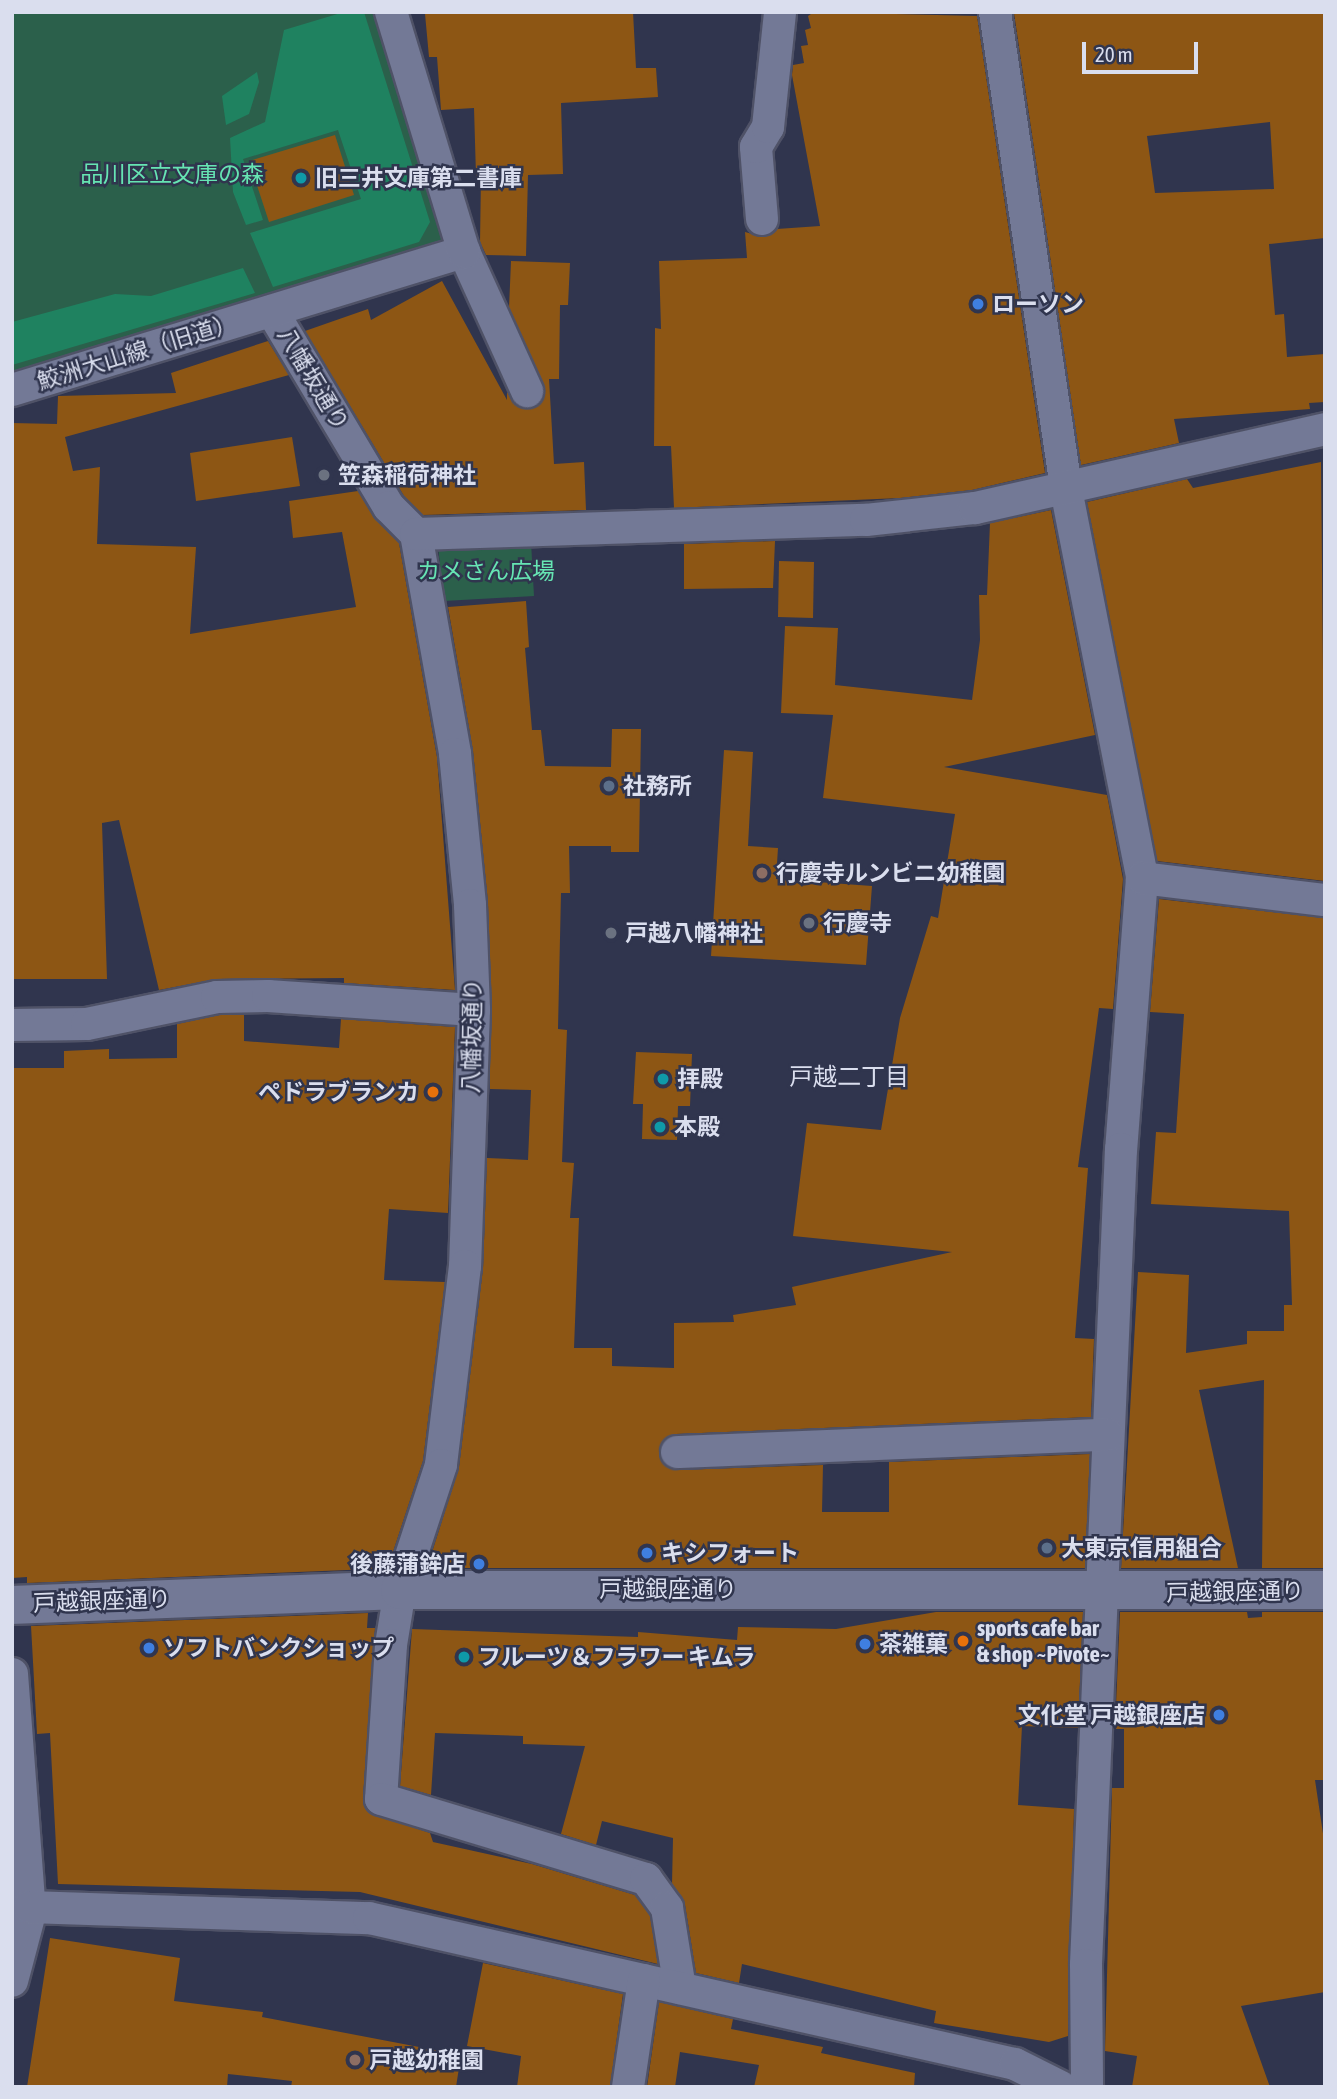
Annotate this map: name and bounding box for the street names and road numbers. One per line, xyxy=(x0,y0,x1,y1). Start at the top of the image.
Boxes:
street label: 鮫洲大山線（旧道） xyxy=(34,309,240,395)
street label: 八幡坂通り xyxy=(272,323,354,435)
street label: 八幡坂通り xyxy=(457,978,487,1094)
street label: 戸越銀座通り xyxy=(599,1575,737,1603)
street label: 戸越銀座通り xyxy=(1166,1577,1304,1607)
street label: 戸越銀座通り xyxy=(33,1585,171,1617)

